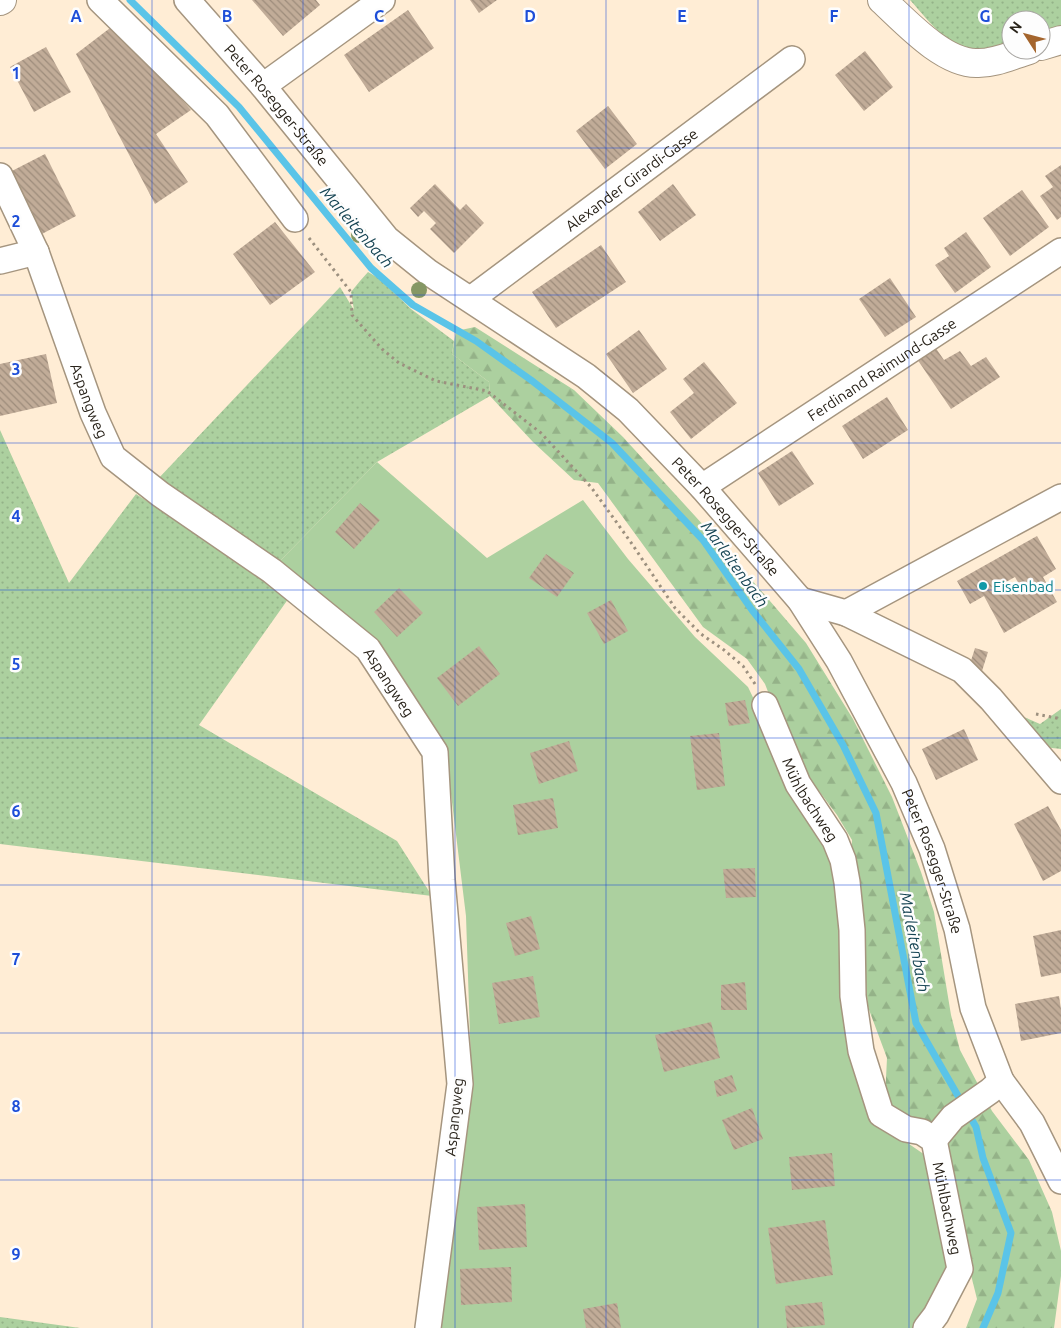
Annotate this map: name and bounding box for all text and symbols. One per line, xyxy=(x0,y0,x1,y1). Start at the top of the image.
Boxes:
text: A xyxy=(70,7,82,25)
text: B xyxy=(222,7,232,25)
text: C xyxy=(374,7,384,25)
text: D xyxy=(524,7,536,25)
text: E xyxy=(677,7,687,25)
text: F xyxy=(830,7,839,25)
text: G xyxy=(979,7,991,25)
north arrow xyxy=(1001,10,1051,60)
text: N xyxy=(1006,18,1025,36)
street label: Peter Rosegger-Straße xyxy=(221,40,332,169)
text: 1 xyxy=(11,64,21,82)
street label: Alexander Girardi-Gasse xyxy=(562,124,701,234)
water label: Marleitenbach xyxy=(317,183,397,271)
text: 2 xyxy=(11,212,21,230)
street label: Ferdinand Raimund-Gasse xyxy=(804,314,959,424)
text: 3 xyxy=(11,360,21,378)
street label: Aspangweg xyxy=(68,361,112,441)
street label: Peter Rosegger-Straße xyxy=(669,453,783,579)
text: 4 xyxy=(11,507,21,525)
water label: Marleitenbach xyxy=(698,518,772,610)
place label: Eisenbad xyxy=(993,578,1054,595)
marker: Eisenbad xyxy=(977,580,989,592)
street label: Aspangweg xyxy=(361,644,418,720)
text: 5 xyxy=(11,655,21,673)
street label: Mühlbachweg xyxy=(779,755,842,844)
street label: Peter Rosegger-Straße xyxy=(899,786,966,935)
text: 6 xyxy=(11,802,21,820)
water label: Marleitenbach xyxy=(896,890,934,994)
text: 7 xyxy=(11,950,21,968)
street label: Aspangweg xyxy=(441,1077,467,1157)
text: 8 xyxy=(11,1097,21,1115)
street label: Mühlbachweg xyxy=(930,1160,965,1256)
text: 9 xyxy=(11,1245,21,1263)

